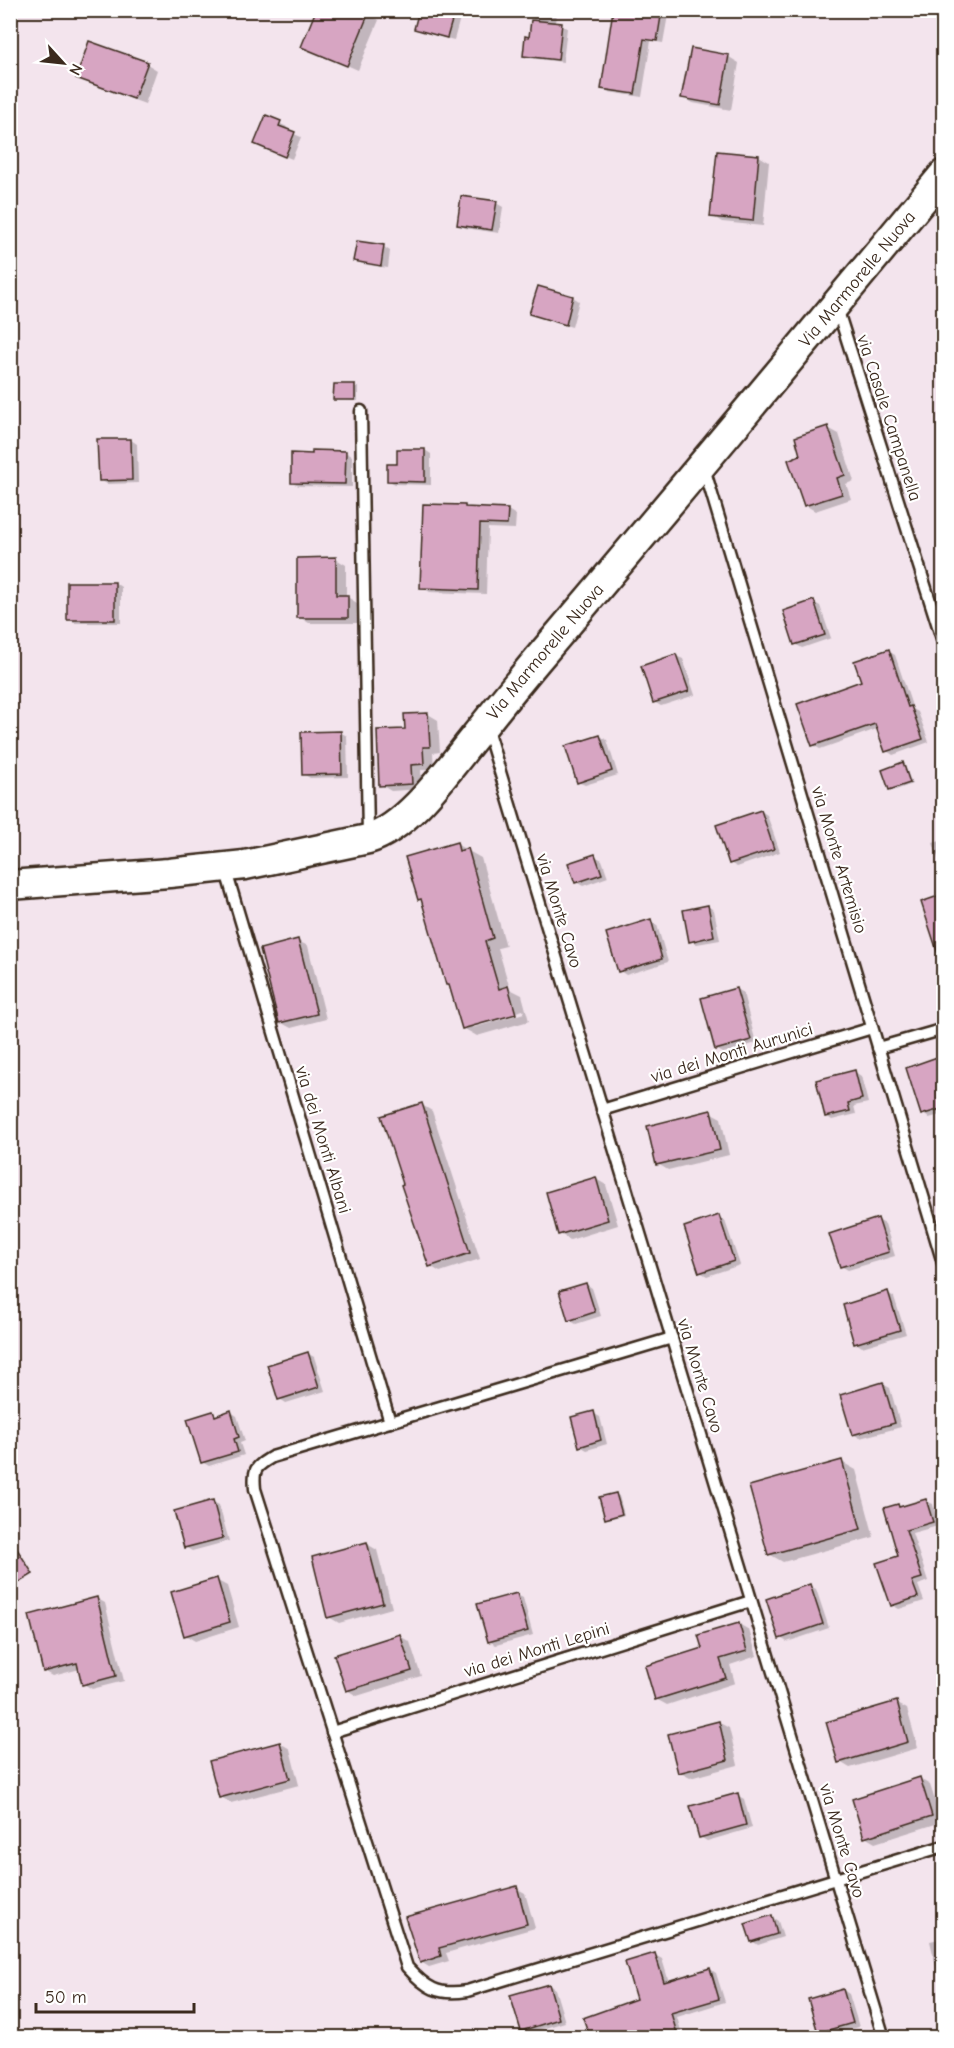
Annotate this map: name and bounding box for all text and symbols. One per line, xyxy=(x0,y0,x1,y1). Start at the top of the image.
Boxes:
north arrow xyxy=(33,33,93,93)
text: N xyxy=(65,61,86,78)
street label: Via Marmorelle Nuova xyxy=(794,206,920,351)
street label: via Casale Campanella xyxy=(852,331,926,504)
street label: Via Marmorelle Nuova xyxy=(482,579,608,724)
street label: via Monte Artemisio xyxy=(806,783,871,936)
street label: via Monte Cavo xyxy=(531,850,586,971)
street label: via dei Monti Aurunici xyxy=(648,1018,815,1088)
street label: via dei Monti Albani xyxy=(290,1063,355,1216)
street label: via Monte Cavo xyxy=(672,1315,727,1436)
street label: via dei Monti Lepini xyxy=(461,1618,612,1682)
street label: via Monte Cavo xyxy=(814,1780,869,1901)
scale bar xyxy=(36,1976,194,2014)
text: 50 m xyxy=(45,1987,87,2008)

